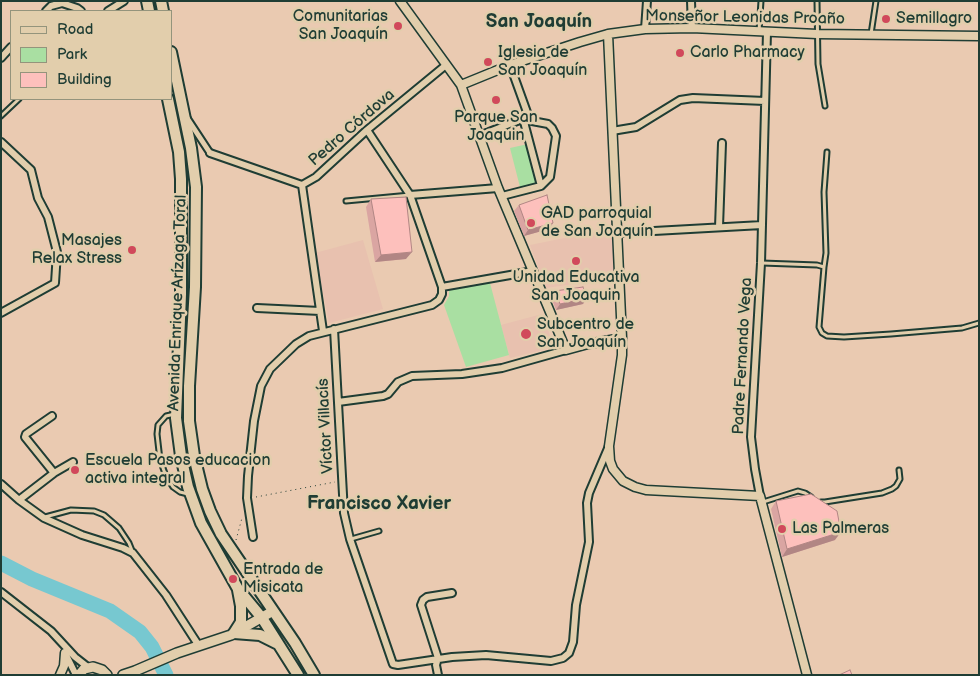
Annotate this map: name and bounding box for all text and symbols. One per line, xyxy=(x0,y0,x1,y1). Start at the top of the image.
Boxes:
place label: Comunitarias San Joaquín xyxy=(293,7,388,45)
street label: Monseñor Leonidas Proaño xyxy=(645,7,845,29)
place label: Semillagro xyxy=(896,9,972,29)
legend xyxy=(10,10,172,100)
district label: San Joaquín xyxy=(486,11,592,33)
marker: Semillagro xyxy=(880,13,892,25)
text: Road xyxy=(57,20,93,39)
marker: Comunitarias San Joaquín xyxy=(392,20,404,32)
place label: Iglesia de San Joaquín xyxy=(498,43,587,81)
place label: Carlo Pharmacy xyxy=(690,43,805,63)
text: Park xyxy=(57,45,87,64)
marker: Carlo Pharmacy xyxy=(674,47,686,59)
marker: Iglesia de San Joaquín xyxy=(482,56,494,68)
text: Building xyxy=(57,70,112,89)
street label: Pedro Córdova xyxy=(305,85,399,171)
marker: Parque San Joaquin xyxy=(490,94,502,106)
place label: Parque San Joaquin xyxy=(454,108,538,146)
street label: Avenida Enrique Arízaga Toral xyxy=(165,195,191,411)
place label: GAD parroquial de San Joaquín xyxy=(541,204,653,242)
marker: GAD parroquial de San Joaquín xyxy=(525,217,537,229)
place label: Masajes Relax Stress xyxy=(31,231,122,269)
marker: Masajes Relax Stress xyxy=(126,244,138,256)
marker: Unidad Educativa San Joaquin xyxy=(570,255,582,267)
place label: Unidad Educativa San Joaquin xyxy=(512,268,640,306)
street label: Padre Fernando Vega xyxy=(729,277,757,435)
place label: Subcentro de San Joaquín xyxy=(537,315,634,353)
marker: Subcentro de San Joaquín xyxy=(519,327,533,341)
street label: Víctor Villacís xyxy=(314,378,338,474)
place label: Escuela Pasos educacion activa integral xyxy=(85,451,270,489)
marker: Escuela Pasos educacion activa integral xyxy=(69,464,81,476)
district label: Francisco Xavier xyxy=(307,493,451,515)
place label: Las Palmeras xyxy=(792,519,889,539)
marker: Las Palmeras xyxy=(776,523,788,535)
place label: Entrada de Misicata xyxy=(243,560,323,598)
marker: Entrada de Misicata xyxy=(227,573,239,585)

